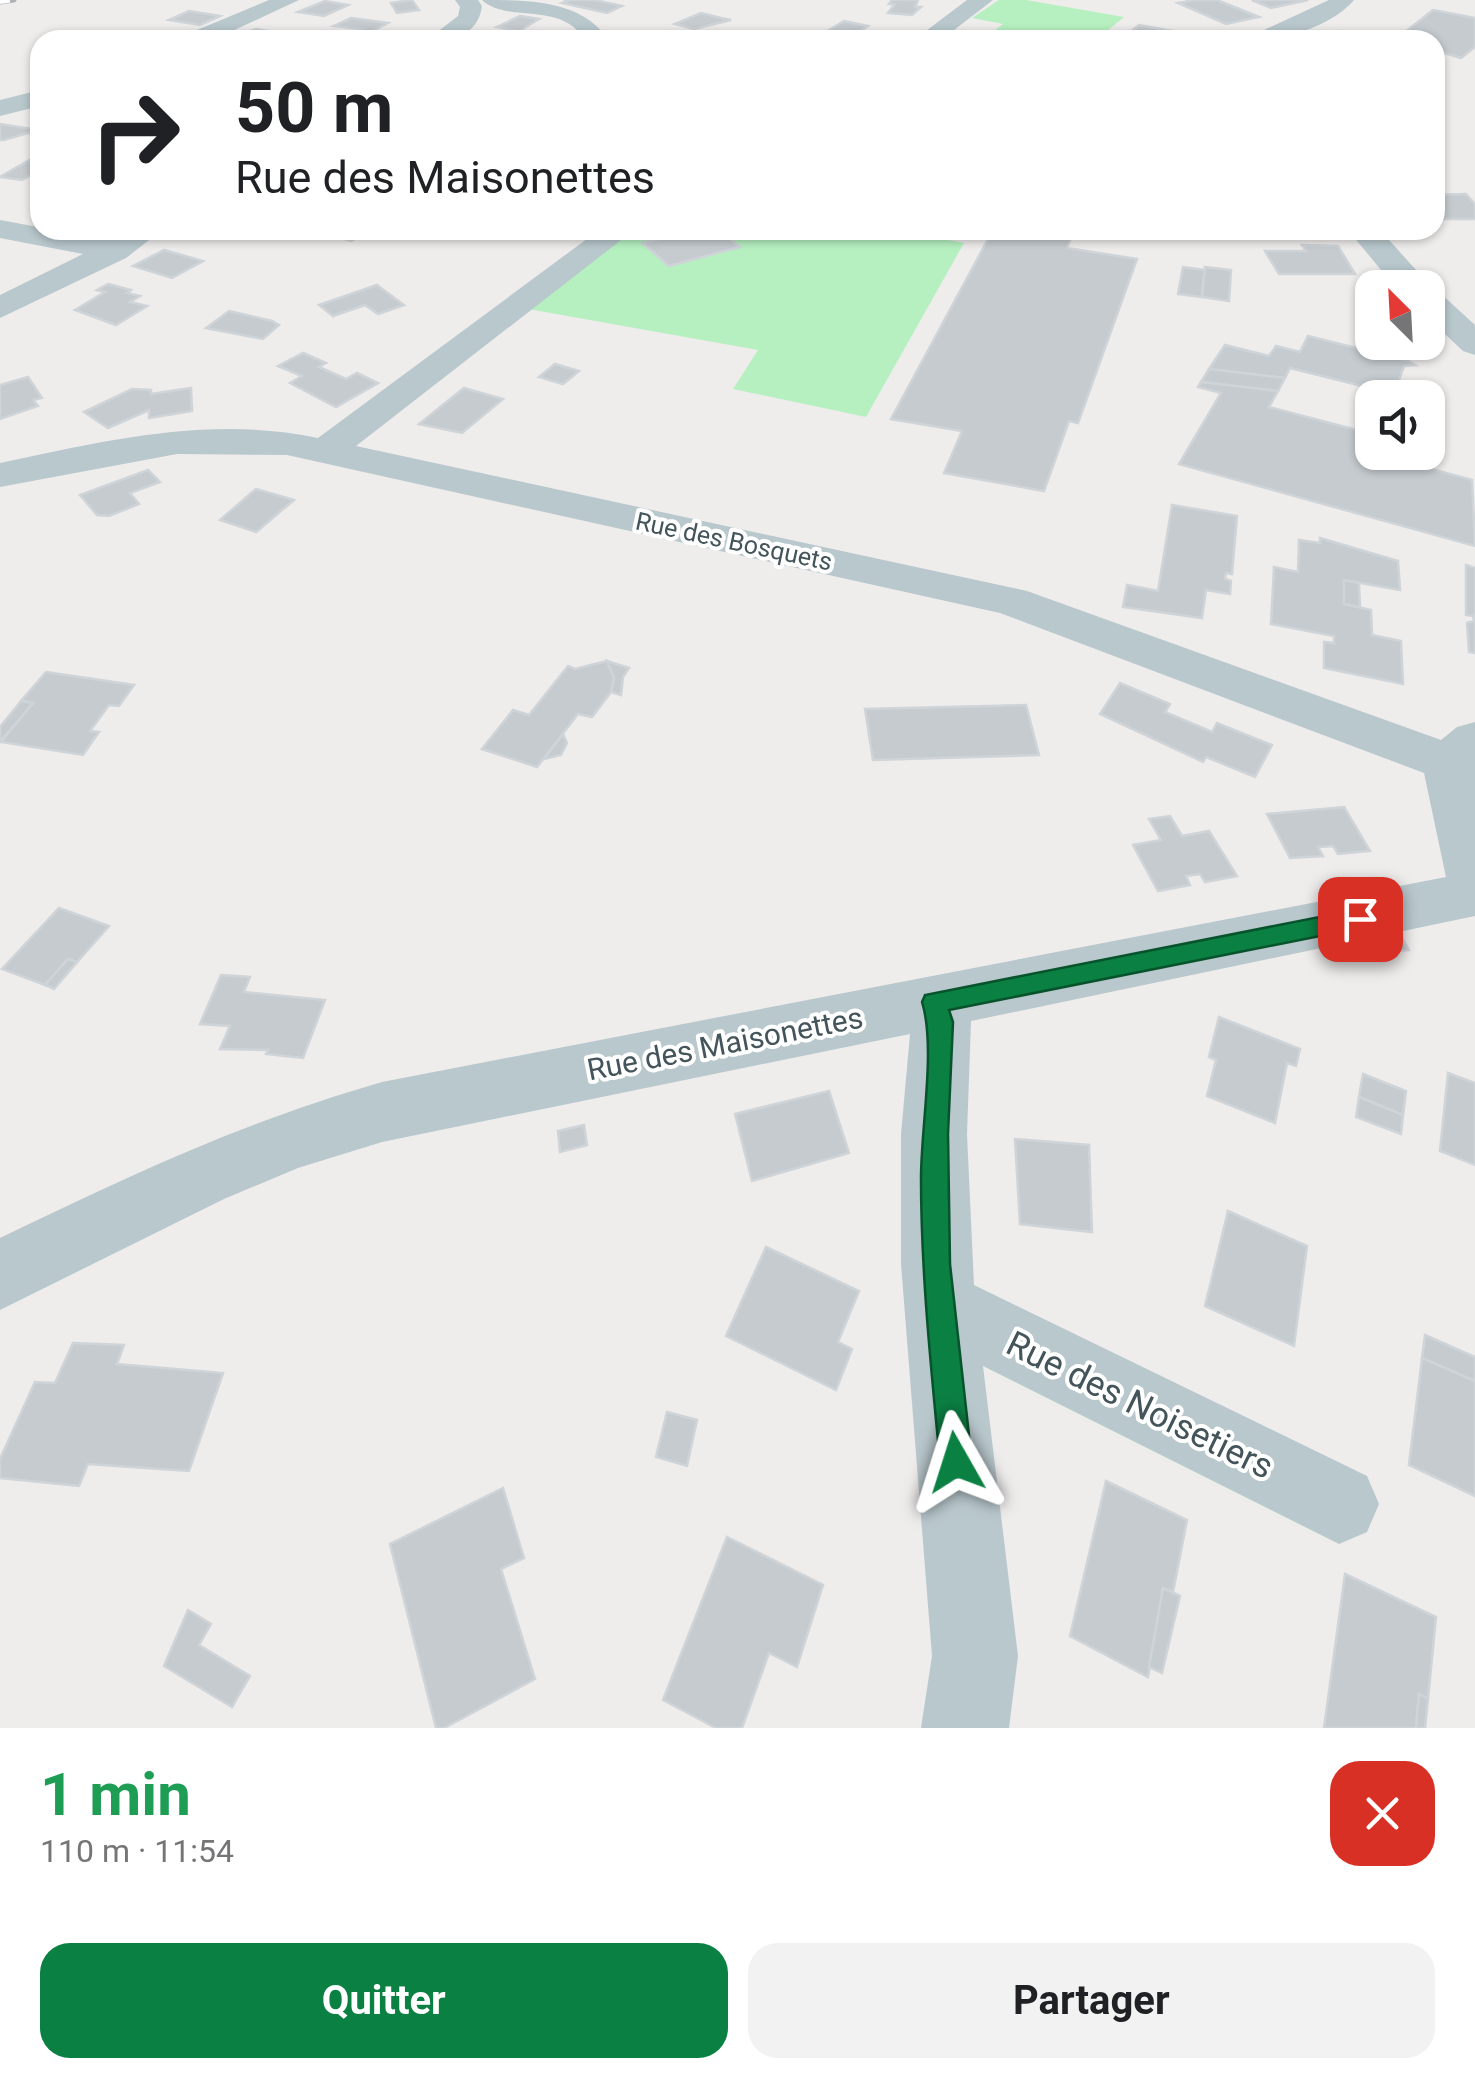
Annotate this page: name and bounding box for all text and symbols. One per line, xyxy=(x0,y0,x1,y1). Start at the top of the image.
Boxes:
text: 50 m xyxy=(235,67,393,149)
icon: right xyxy=(70,70,200,200)
text: Rue des Maisonettes xyxy=(235,151,655,204)
north arrow xyxy=(1355,270,1445,360)
map controls xyxy=(1355,270,1445,470)
button: sound xyxy=(1355,380,1445,470)
street label: Rue des Bosquets xyxy=(633,506,835,576)
pin xyxy=(1318,877,1403,962)
icon: arrive xyxy=(1333,892,1388,947)
street label: Rue des Maisonettes xyxy=(584,1000,866,1087)
street label: Rue des Noisetiers xyxy=(1000,1323,1280,1488)
position arrow xyxy=(904,1410,1008,1514)
text: 1 min xyxy=(40,1759,191,1830)
button: close xyxy=(1330,1761,1435,1866)
text: 110 m · 11:54 xyxy=(40,1832,234,1870)
button: Quitter xyxy=(40,1943,728,2058)
button: Partager xyxy=(748,1943,1435,2058)

